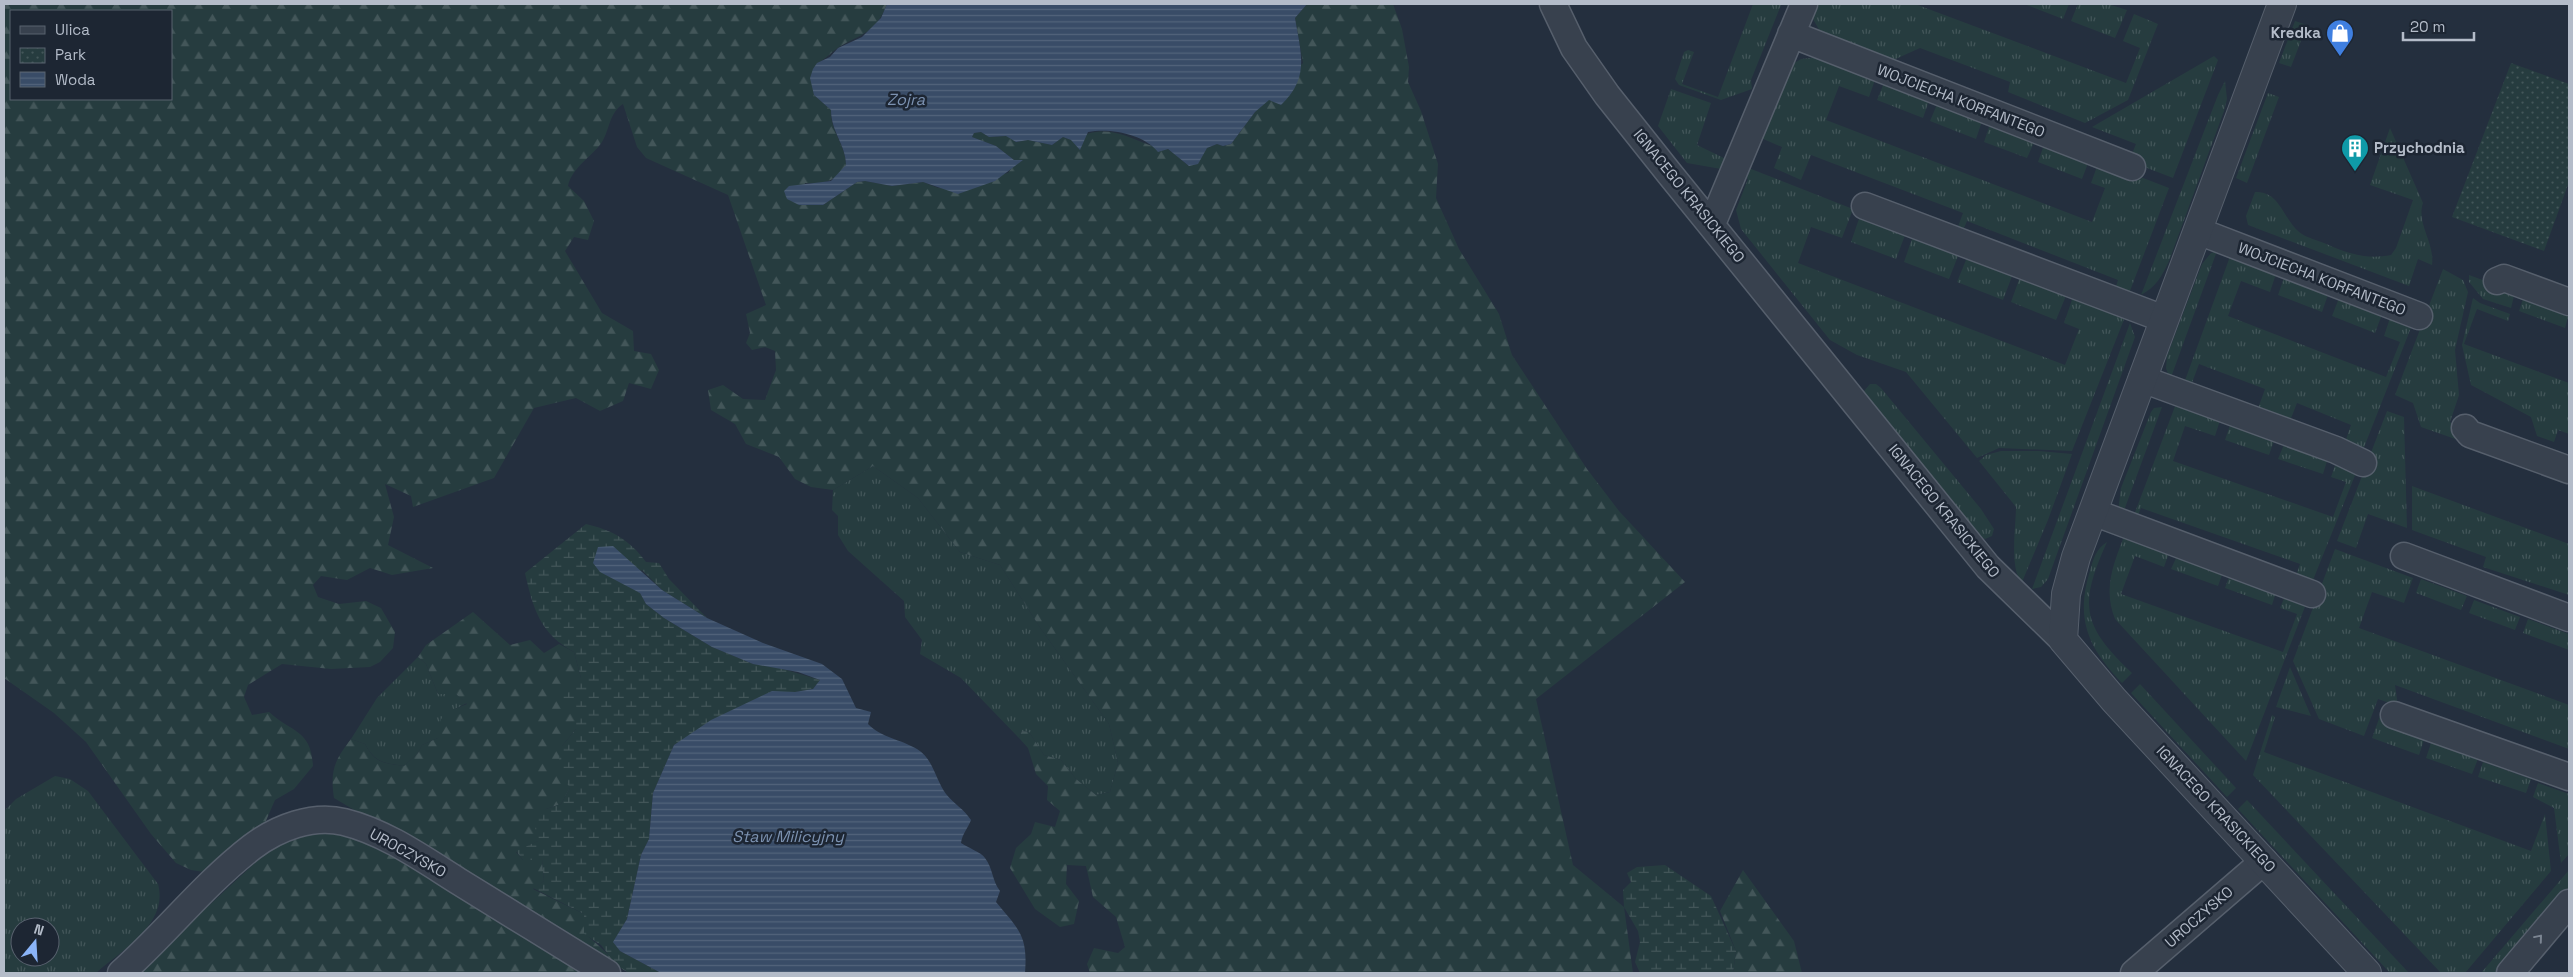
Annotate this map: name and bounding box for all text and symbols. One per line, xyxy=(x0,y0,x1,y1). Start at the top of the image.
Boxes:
legend xyxy=(10,10,172,100)
scale bar xyxy=(2403,10,2474,42)
text: 20 m xyxy=(2410,17,2445,36)
shop icon: Kredka xyxy=(2325,18,2355,57)
text: Ulica xyxy=(55,20,90,39)
place label: Kredka xyxy=(2271,23,2321,42)
text: Park xyxy=(55,45,86,64)
street label: WOJCIECHA KORFANTEGO xyxy=(1875,60,2048,141)
text: Woda xyxy=(55,70,96,89)
water label: Zojra xyxy=(887,89,926,110)
street label: IGNACEGO KRASICKIEGO xyxy=(1630,125,1749,266)
building icon: Przychodnia xyxy=(2340,133,2370,172)
place label: Przychodnia xyxy=(2374,138,2465,157)
street label: WOJCIECHA KORFANTEGO xyxy=(2236,238,2409,319)
street label: IGNACEGO KRASICKIEGO xyxy=(1885,440,2004,581)
street label: IGNACEGO KRASICKIEGO xyxy=(2153,741,2280,876)
street label: UROCZYSKO xyxy=(367,824,450,881)
water label: Staw Milicyjny xyxy=(732,826,845,847)
street label: UROCZYSKO xyxy=(2161,882,2237,952)
north arrow xyxy=(10,917,60,967)
text: N xyxy=(32,920,46,940)
one-way arrow xyxy=(2534,935,2542,944)

